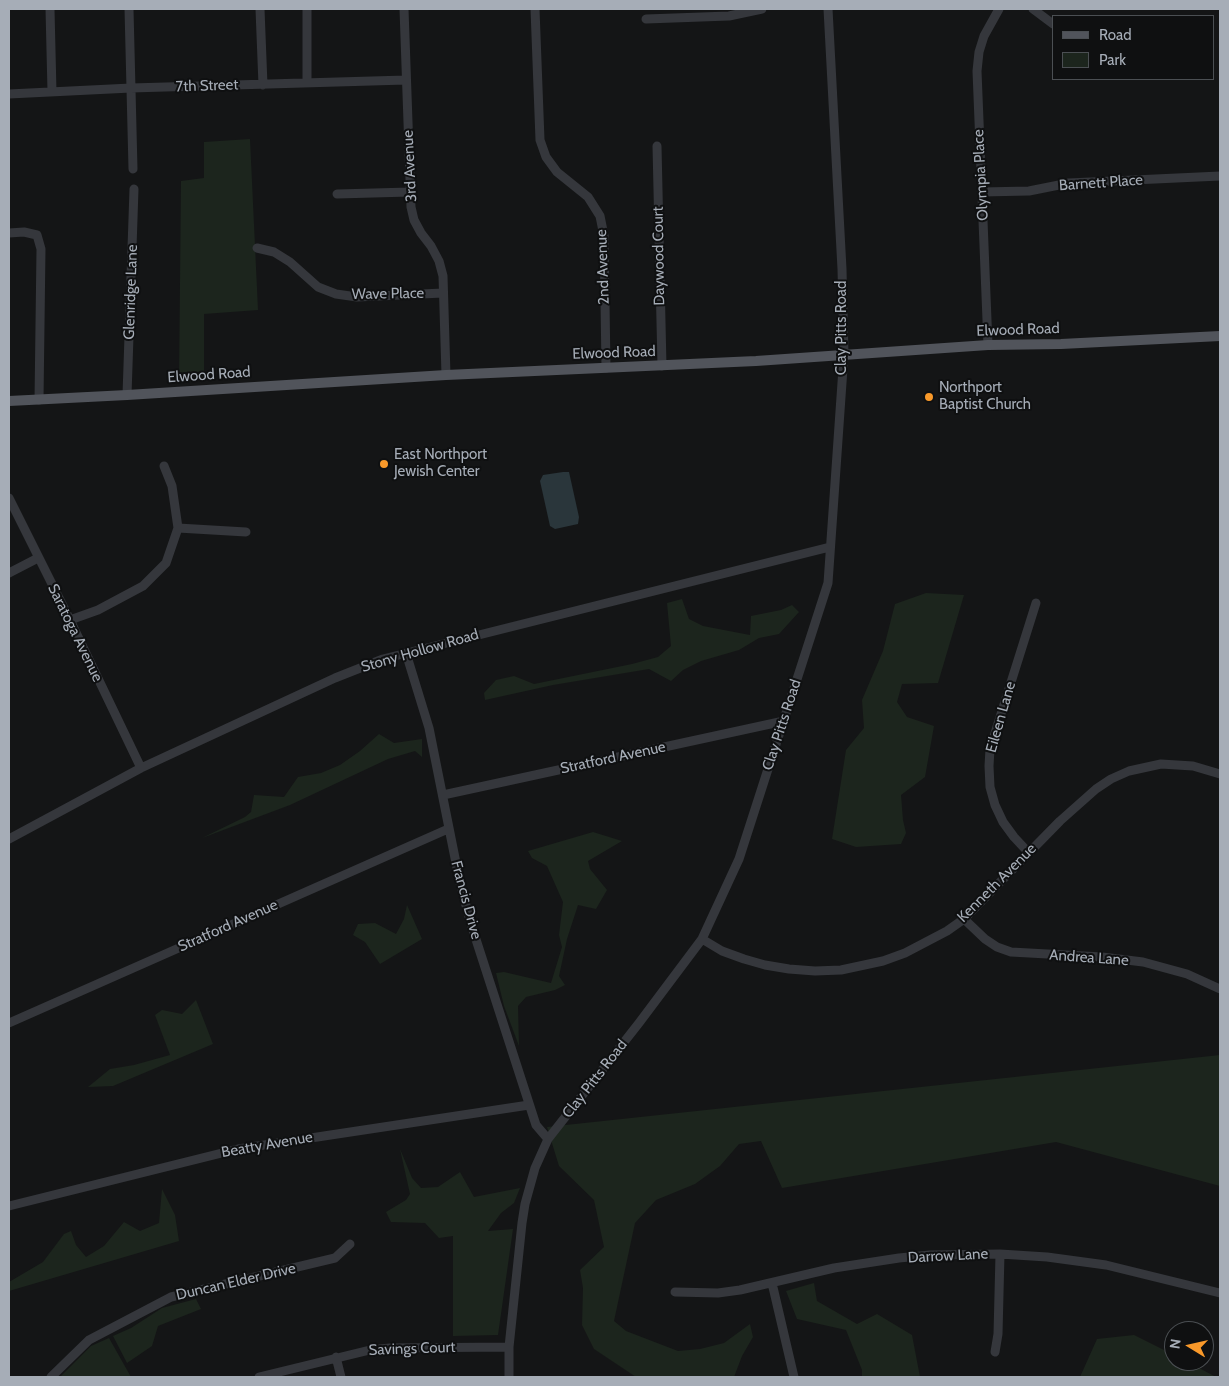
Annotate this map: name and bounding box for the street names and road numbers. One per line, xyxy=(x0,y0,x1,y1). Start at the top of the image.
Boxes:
street label: 7th Street xyxy=(175,76,239,96)
street label: Olympia Place xyxy=(970,129,992,221)
street label: 3rd Avenue xyxy=(399,130,421,202)
street label: Barnett Place xyxy=(1058,171,1144,195)
street label: Daywood Court xyxy=(649,206,669,306)
street label: 2nd Avenue xyxy=(593,229,613,305)
street label: Glenridge Lane xyxy=(120,244,142,340)
street label: Clay Pitts Road xyxy=(833,281,851,375)
street label: Wave Place xyxy=(352,284,424,304)
street label: Elwood Road xyxy=(976,320,1060,340)
street label: Elwood Road xyxy=(572,343,656,363)
street label: Elwood Road xyxy=(167,363,251,387)
street label: Saratoga Avenue xyxy=(44,581,106,685)
street label: Stony Hollow Road xyxy=(359,626,481,676)
street label: Clay Pitts Road xyxy=(759,677,805,773)
street label: Eileen Lane xyxy=(982,679,1020,755)
street label: Stratford Avenue xyxy=(559,738,667,778)
street label: Kenneth Avenue xyxy=(954,840,1040,926)
street label: Francis Drive xyxy=(447,859,485,941)
street label: Stratford Avenue xyxy=(175,896,281,956)
street label: Andrea Lane xyxy=(1049,946,1129,970)
street label: Clay Pitts Road xyxy=(559,1036,631,1122)
street label: Beatty Avenue xyxy=(220,1128,314,1162)
street label: Darrow Lane xyxy=(907,1245,989,1267)
street label: Duncan Elder Drive xyxy=(174,1259,298,1305)
street label: Savings Court xyxy=(368,1338,456,1360)

